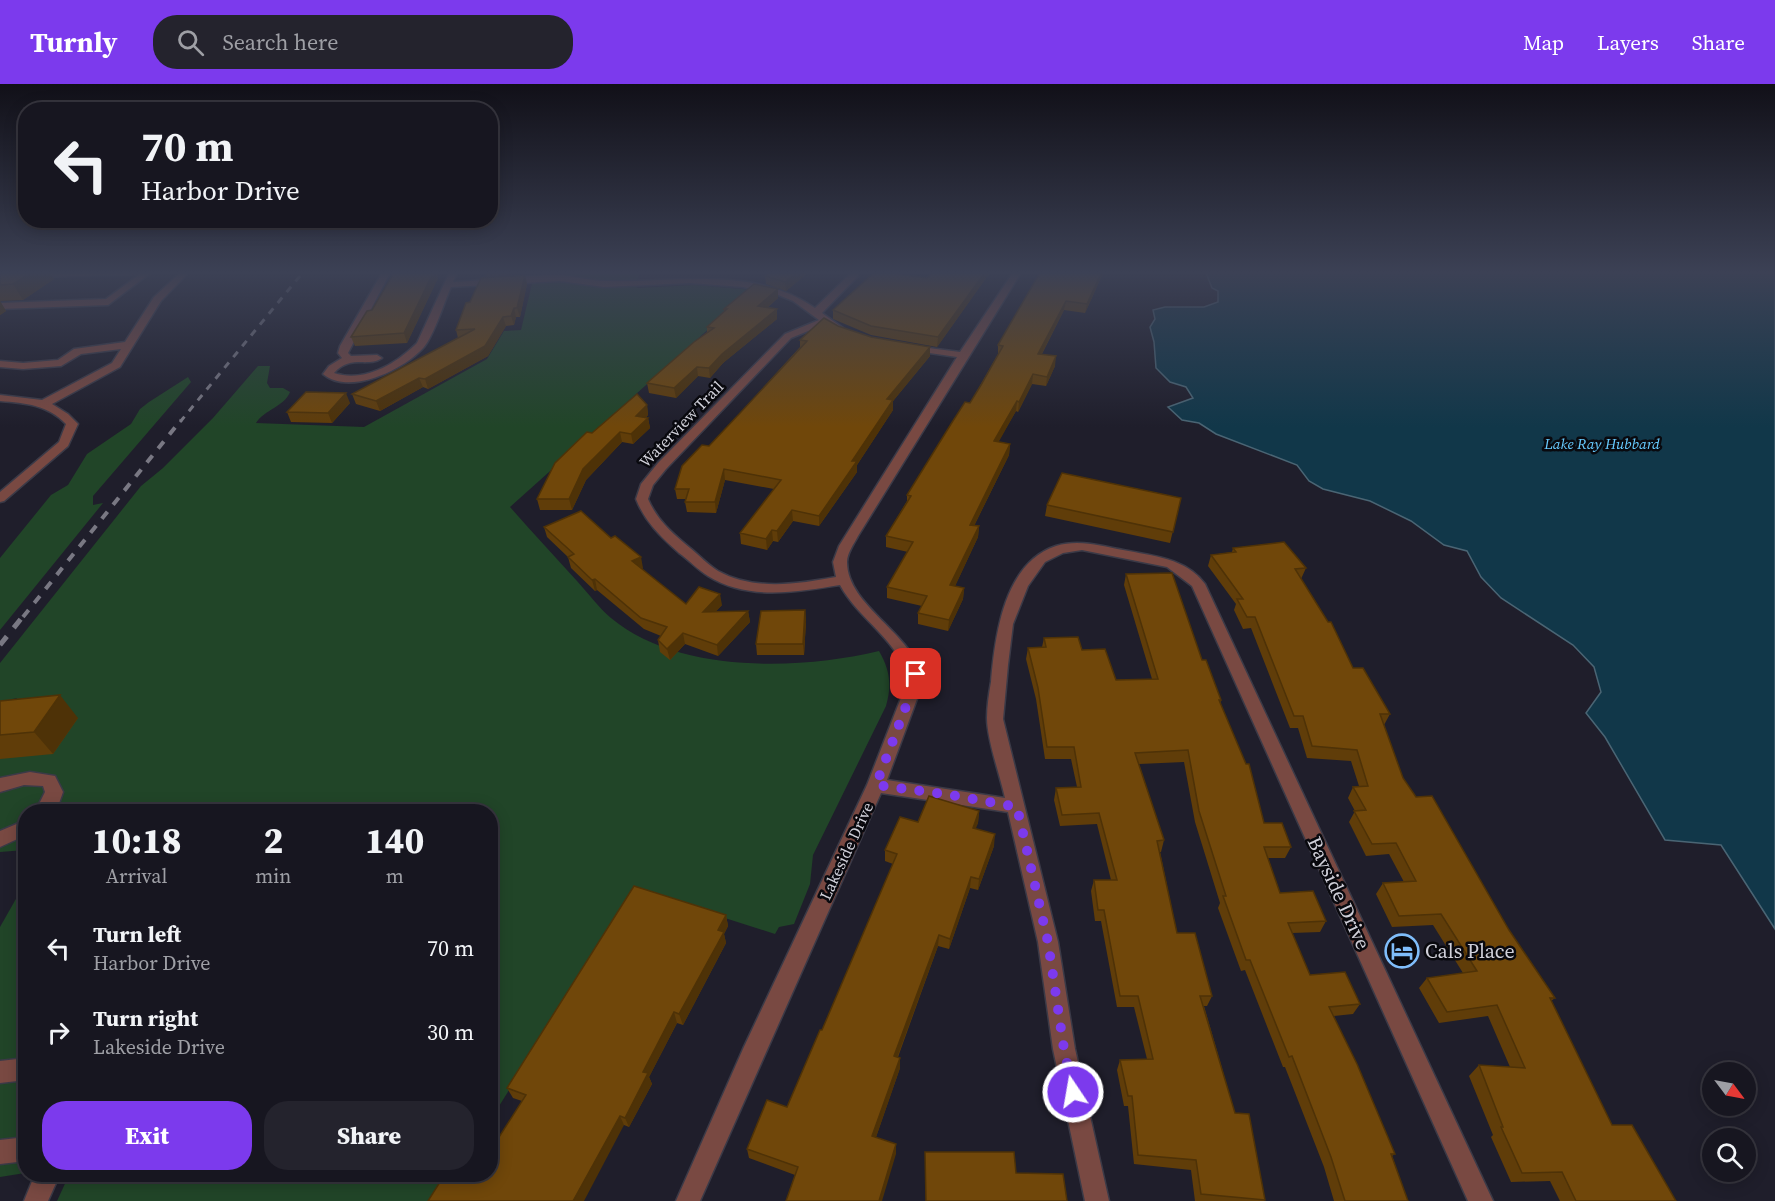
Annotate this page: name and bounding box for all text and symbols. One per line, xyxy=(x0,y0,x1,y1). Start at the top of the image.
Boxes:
search box xyxy=(153,15,573,69)
text: Turnly xyxy=(30,23,117,61)
icon: search xyxy=(174,26,207,59)
text: Search here xyxy=(222,27,338,57)
text: Map xyxy=(1523,28,1564,57)
text: Layers xyxy=(1597,28,1659,57)
text: Share xyxy=(1692,28,1745,57)
text: 70 m xyxy=(141,117,234,175)
icon: left xyxy=(42,126,120,204)
text: Harbor Drive xyxy=(141,172,300,209)
street label: Waterview Trail xyxy=(634,376,728,472)
water label: Lake Ray Hubbard xyxy=(1543,433,1660,454)
pin xyxy=(890,648,941,699)
icon: arrive xyxy=(899,657,932,690)
street label: Lakeside Drive xyxy=(814,799,878,903)
text: 10:18 xyxy=(92,816,182,865)
text: 2 xyxy=(263,816,283,865)
text: 140 xyxy=(365,816,424,865)
street label: Bayside Drive xyxy=(1301,832,1377,954)
text: Arrival xyxy=(106,862,168,890)
text: min xyxy=(255,862,291,890)
text: m xyxy=(386,862,404,890)
text: Turn left xyxy=(93,919,181,949)
icon: left xyxy=(42,932,75,965)
text: 70 m xyxy=(427,933,474,963)
hotel icon: Cals Place xyxy=(1384,933,1420,969)
place label: Cals Place xyxy=(1425,937,1515,965)
text: Harbor Drive xyxy=(93,949,211,977)
text: Turn right xyxy=(93,1003,198,1033)
icon: right xyxy=(42,1016,75,1049)
text: 30 m xyxy=(427,1017,474,1047)
text: Lakeside Drive xyxy=(93,1033,225,1061)
position arrow xyxy=(1041,1060,1105,1124)
north arrow xyxy=(1702,1062,1756,1116)
map controls xyxy=(1702,1062,1756,1182)
button: Exit xyxy=(42,1101,252,1170)
button: Share xyxy=(264,1101,474,1170)
button: search xyxy=(1702,1128,1756,1182)

